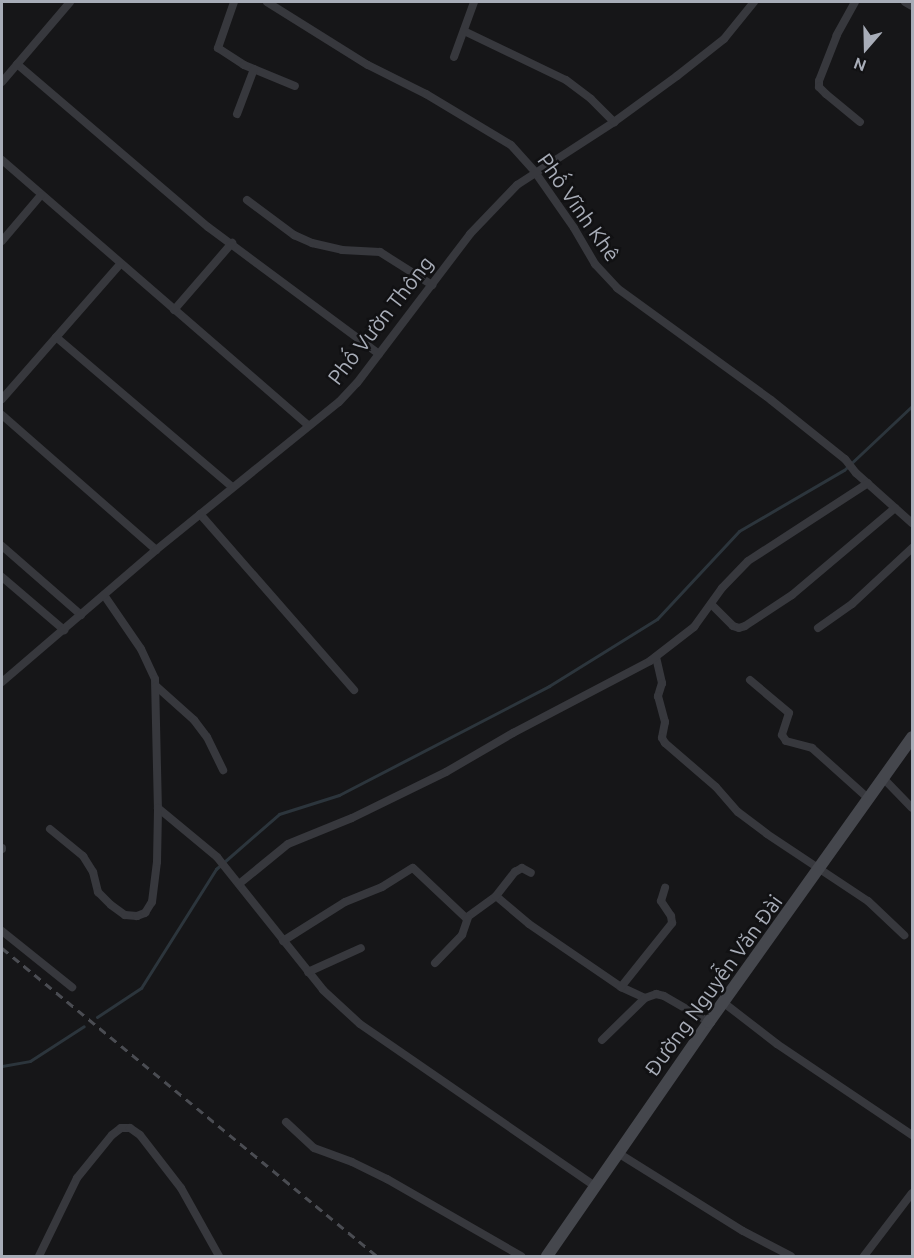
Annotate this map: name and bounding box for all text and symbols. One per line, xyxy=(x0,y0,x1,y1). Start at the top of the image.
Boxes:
north arrow xyxy=(836,18,896,78)
text: N xyxy=(851,54,869,75)
street label: Phố Vĩnh Khê xyxy=(533,148,625,266)
street label: Phố Vườn Thông xyxy=(322,251,438,389)
street label: Đường Nguyễn Văn Đài xyxy=(639,889,787,1081)

